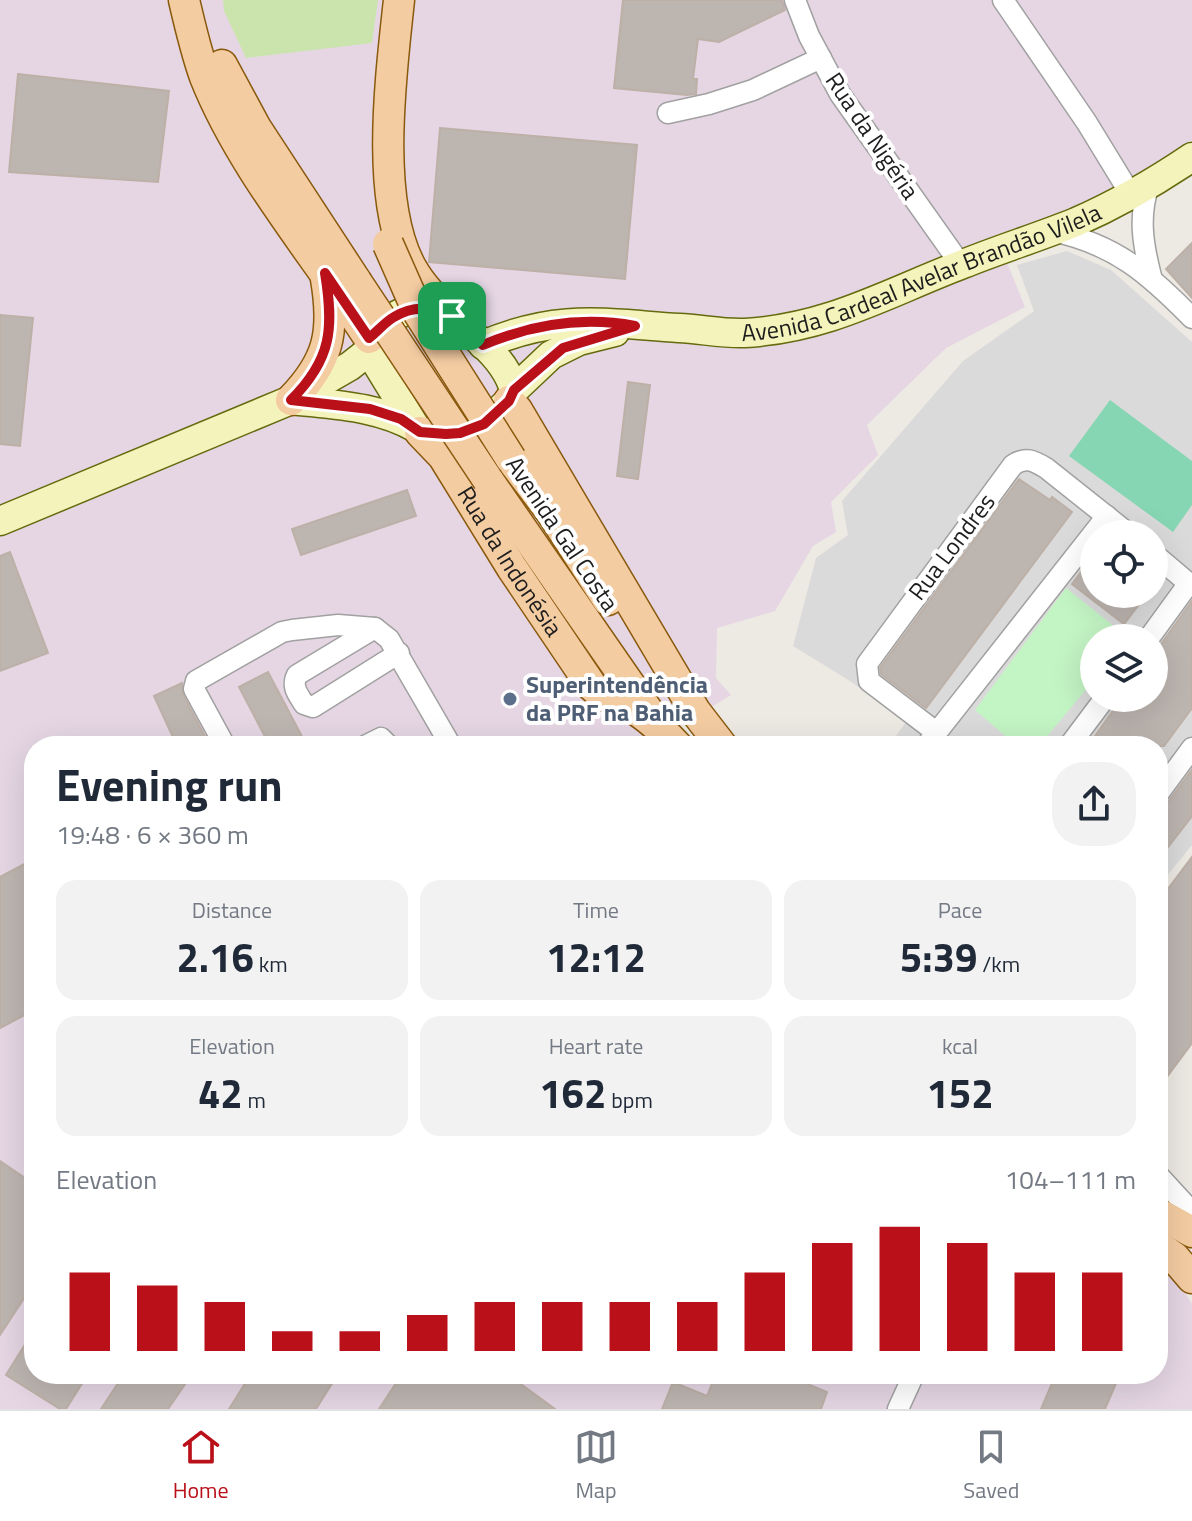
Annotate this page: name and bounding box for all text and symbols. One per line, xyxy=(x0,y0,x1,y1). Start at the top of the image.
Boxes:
street label: Rua da Nigéria xyxy=(817,65,929,206)
street label: Avenida Cardeal Avelar Brandão Vilela xyxy=(740,194,1107,350)
pin xyxy=(418,282,486,350)
icon: arrive xyxy=(430,294,474,338)
street label: Avenida Gal Costa xyxy=(498,449,628,618)
street label: Rua da Indonésia xyxy=(449,479,572,643)
street label: Rua Londres xyxy=(899,485,1003,607)
map controls xyxy=(1080,520,1168,712)
button: locate xyxy=(1080,520,1168,608)
button: layers xyxy=(1080,624,1168,712)
place label: Superintendência da PRF na Bahia xyxy=(526,666,708,730)
marker: Superintendência da PRF na Bahia xyxy=(501,690,519,708)
text: Evening run xyxy=(56,751,283,818)
button: share xyxy=(1052,762,1136,846)
text: 19:48 · 6 × 360 m xyxy=(56,815,249,854)
text: Distance xyxy=(192,893,272,927)
text: Time xyxy=(573,893,619,927)
text: Pace xyxy=(938,893,982,927)
text: 2.16 xyxy=(176,927,254,988)
text: 12:12 xyxy=(546,927,646,988)
text: 5:39 xyxy=(900,927,977,988)
text: km xyxy=(254,947,288,981)
text: /km xyxy=(977,947,1020,981)
text: Elevation xyxy=(189,1029,275,1063)
text: Heart rate xyxy=(549,1029,643,1063)
text: kcal xyxy=(942,1029,978,1063)
text: 42 xyxy=(198,1063,243,1124)
text: 162 xyxy=(539,1063,606,1124)
text: 152 xyxy=(926,1063,994,1124)
text: m xyxy=(243,1083,266,1117)
text: bpm xyxy=(606,1083,653,1117)
text: Elevation xyxy=(56,1160,157,1199)
text: 104–111 m xyxy=(1005,1160,1136,1199)
tab: Home xyxy=(173,1425,229,1507)
tab: Map xyxy=(574,1425,618,1507)
tab: Saved xyxy=(963,1425,1019,1507)

